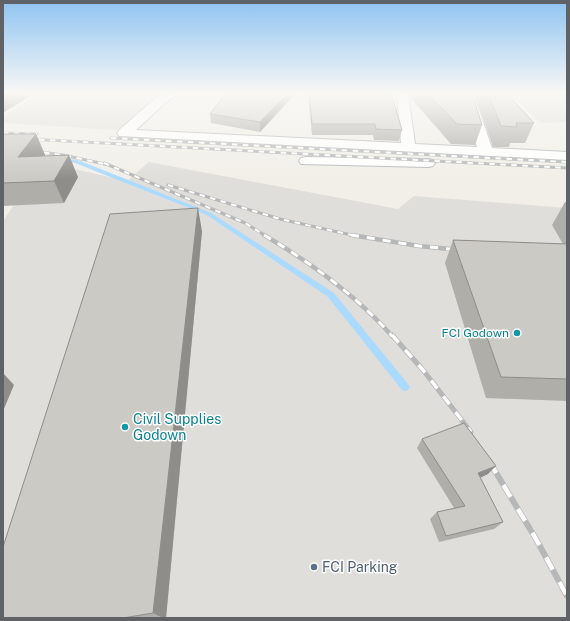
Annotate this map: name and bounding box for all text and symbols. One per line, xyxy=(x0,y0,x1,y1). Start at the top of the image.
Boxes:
place label: FCI Godown xyxy=(442,326,509,340)
marker: FCI Godown xyxy=(512,328,522,338)
place label: Civil Supplies Godown xyxy=(133,411,221,443)
marker: Civil Supplies Godown xyxy=(120,422,130,432)
place label: FCI Parking xyxy=(322,559,398,575)
marker: FCI Parking xyxy=(309,562,319,572)

